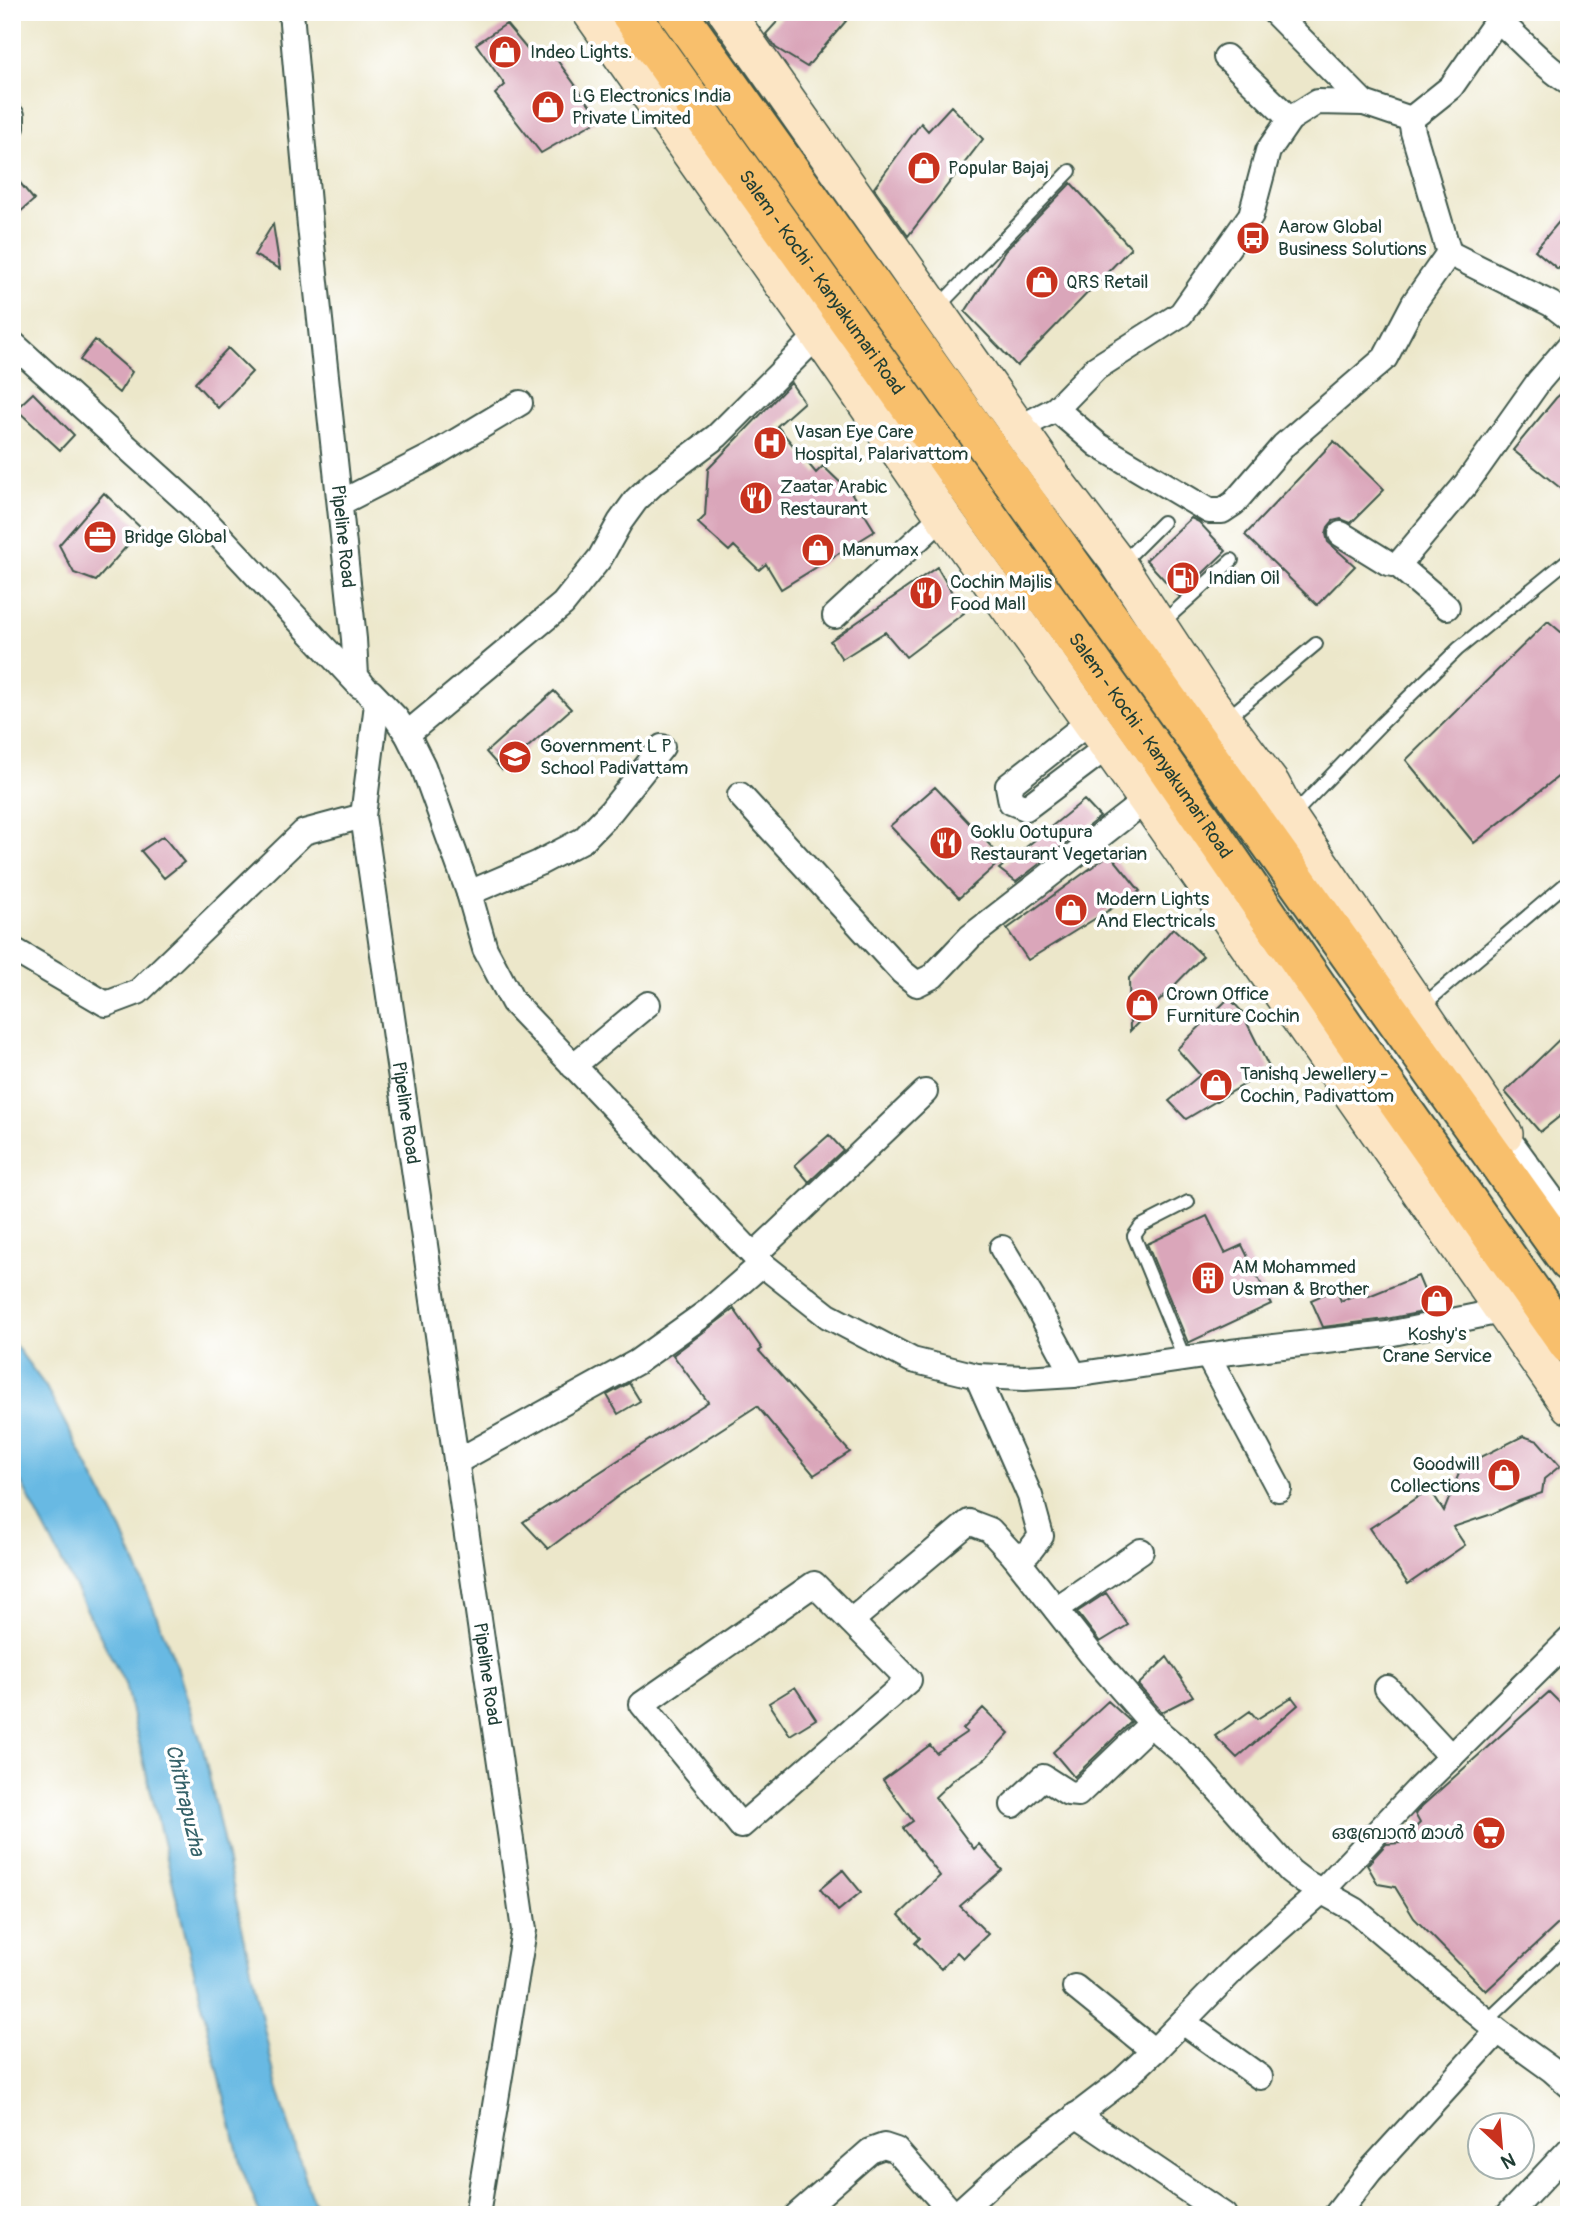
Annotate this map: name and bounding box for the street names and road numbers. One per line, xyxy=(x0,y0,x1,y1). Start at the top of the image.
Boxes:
street label: Salem - Kochi - Kanyakumari Road xyxy=(733,165,910,400)
street label: Pipeline Road xyxy=(326,484,360,589)
street label: Salem - Kochi - Kanyakumari Road xyxy=(1063,628,1238,863)
street label: Pipeline Road xyxy=(387,1060,425,1166)
street label: Pipeline Road xyxy=(468,1621,506,1727)

